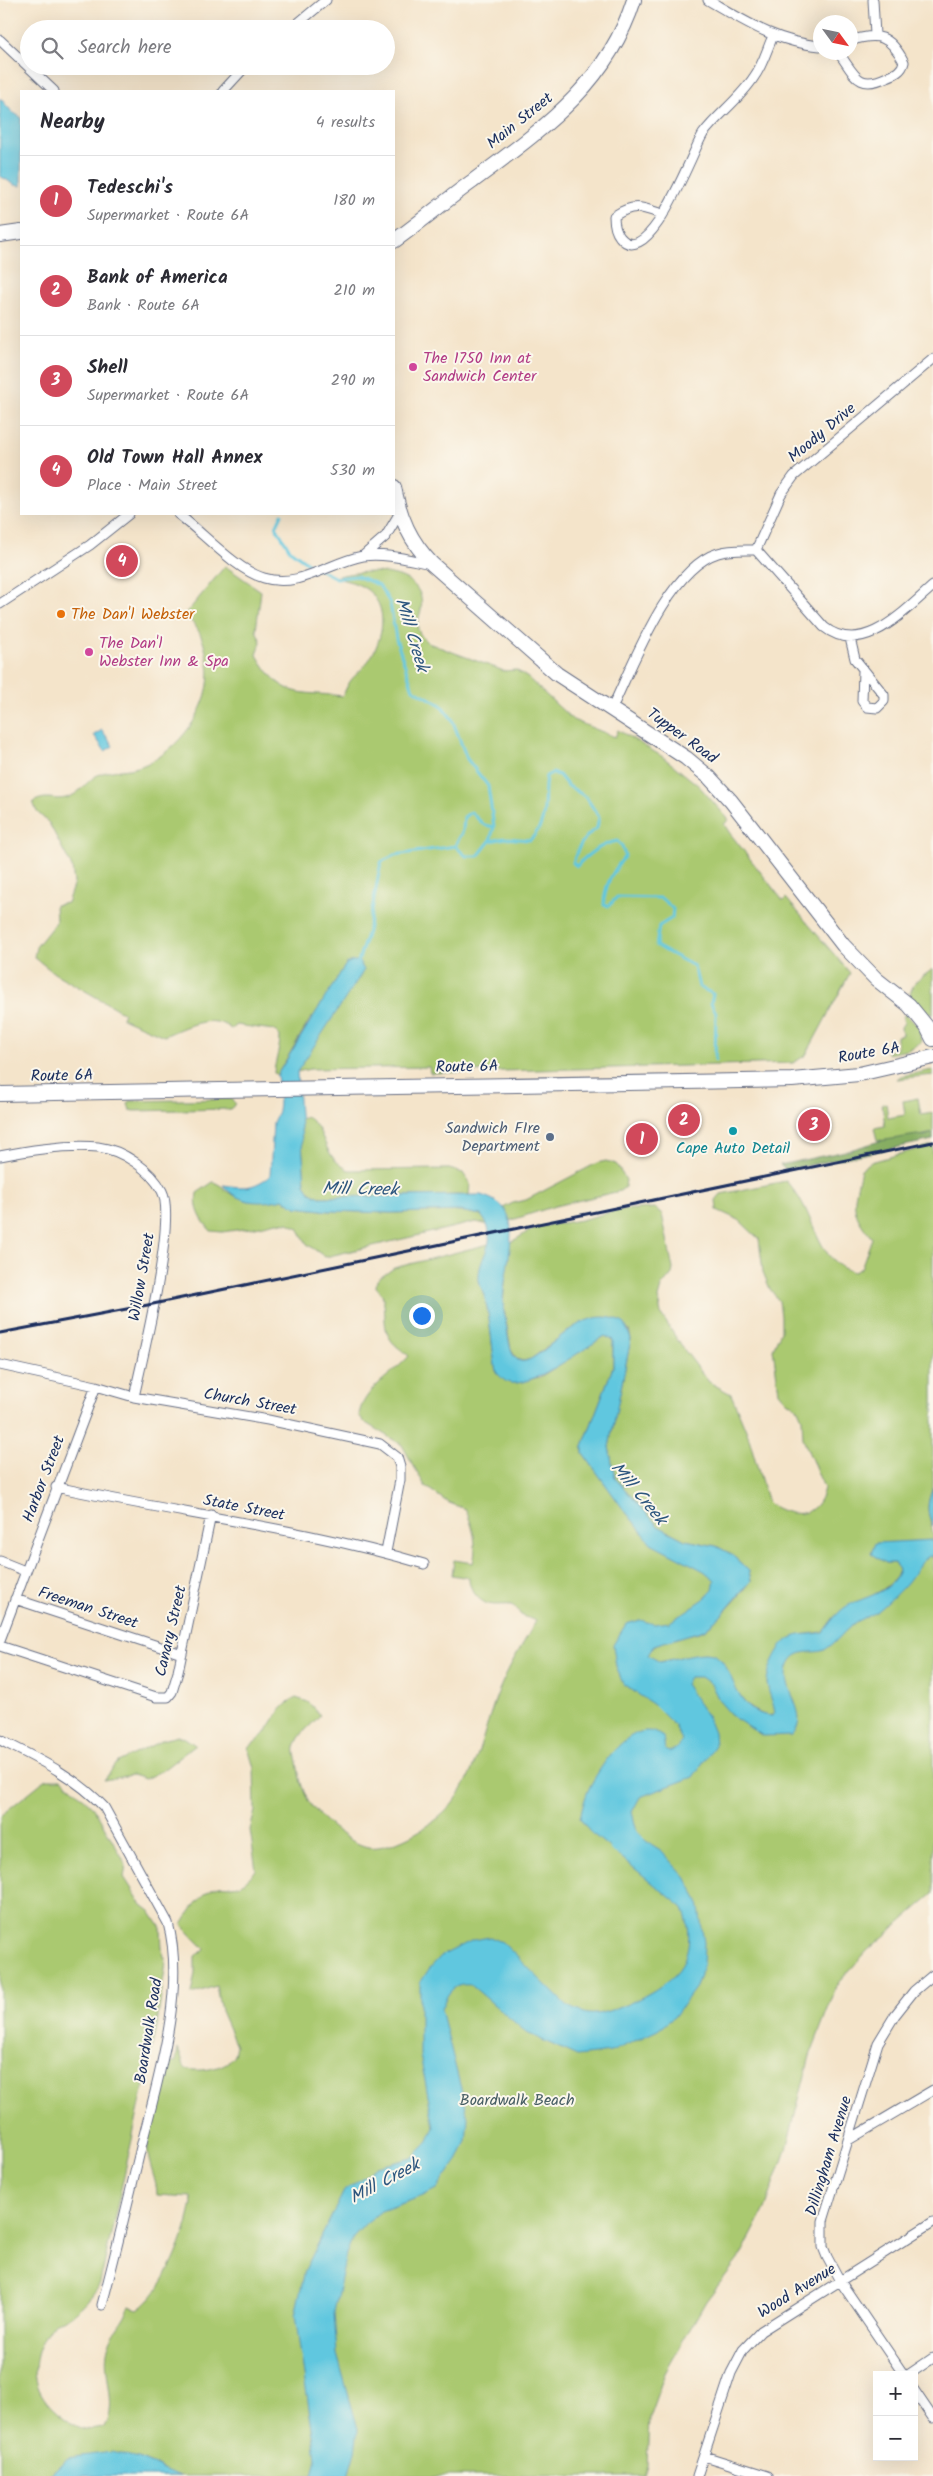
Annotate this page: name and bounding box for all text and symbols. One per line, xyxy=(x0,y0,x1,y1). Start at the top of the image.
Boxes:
north arrow xyxy=(813,15,858,60)
search box xyxy=(20,20,395,75)
text: Search here xyxy=(78,33,172,63)
icon: search xyxy=(38,34,66,62)
street label: Main Street xyxy=(481,86,559,156)
text: Nearby xyxy=(40,106,105,139)
text: 4 results xyxy=(316,110,375,135)
text: Tedeschi's xyxy=(87,173,173,203)
text: 1 xyxy=(54,188,58,213)
text: 180 m xyxy=(333,188,375,213)
text: Supermarket · Route 6A xyxy=(87,203,249,228)
text: Bank of America xyxy=(87,263,228,293)
text: 2 xyxy=(51,278,61,303)
text: 210 m xyxy=(334,278,375,303)
text: Bank · Route 6A xyxy=(87,293,200,318)
place label: The 1750 Inn at Sandwich Center xyxy=(423,346,538,389)
text: Shell xyxy=(87,353,128,383)
marker: The 1750 Inn at Sandwich Center xyxy=(407,361,419,373)
text: 3 xyxy=(52,368,60,393)
text: 290 m xyxy=(331,368,375,393)
text: Supermarket · Route 6A xyxy=(87,383,249,408)
street label: Moody Drive xyxy=(782,397,862,469)
text: Old Town Hall Annex xyxy=(87,443,263,473)
text: 4 xyxy=(52,458,60,483)
text: 530 m xyxy=(330,458,375,483)
text: Place · Main Street xyxy=(87,473,218,498)
pin: 4 xyxy=(106,542,138,580)
water label: Mill Creek xyxy=(386,594,437,678)
place label: The Dan'l Webster xyxy=(71,602,196,627)
marker: The Dan'l Webster xyxy=(55,608,67,620)
place label: The Dan'l Webster Inn & Spa xyxy=(99,631,229,674)
marker: The Dan'l Webster Inn & Spa xyxy=(83,646,95,658)
street label: Tupper Road xyxy=(641,702,724,771)
street label: Route 6A xyxy=(836,1035,902,1071)
street label: Route 6A xyxy=(435,1054,499,1080)
street label: Route 6A xyxy=(30,1063,94,1089)
pin: 2 xyxy=(668,1101,700,1139)
pin: 3 xyxy=(798,1106,830,1144)
place label: Sandwich FIre Department xyxy=(445,1116,541,1159)
pin: 1 xyxy=(626,1120,658,1158)
marker: Cape Auto Detail xyxy=(727,1125,739,1137)
marker: Sandwich FIre Department xyxy=(544,1131,556,1143)
place label: Cape Auto Detail xyxy=(676,1136,790,1161)
water label: Mill Creek xyxy=(322,1175,401,1205)
street label: Willow Street xyxy=(122,1230,162,1323)
your location xyxy=(409,1303,435,1329)
street label: Church Street xyxy=(202,1382,299,1423)
street label: Harbor Street xyxy=(16,1431,72,1526)
water label: Mill Creek xyxy=(602,1456,675,1534)
street label: State Street xyxy=(201,1488,288,1528)
street label: Freeman Street xyxy=(35,1580,142,1636)
street label: Canary Street xyxy=(148,1582,194,1679)
street label: Boardwalk Road xyxy=(128,1975,170,2086)
park label: Boardwalk Beach xyxy=(460,2088,574,2113)
street label: Dillingham Avenue xyxy=(799,2093,859,2219)
water label: Mill Creek xyxy=(345,2150,428,2213)
street label: Wood Avenue xyxy=(753,2257,841,2325)
map controls xyxy=(873,2371,918,2461)
button: + xyxy=(873,2371,918,2416)
button: − xyxy=(873,2416,918,2461)

